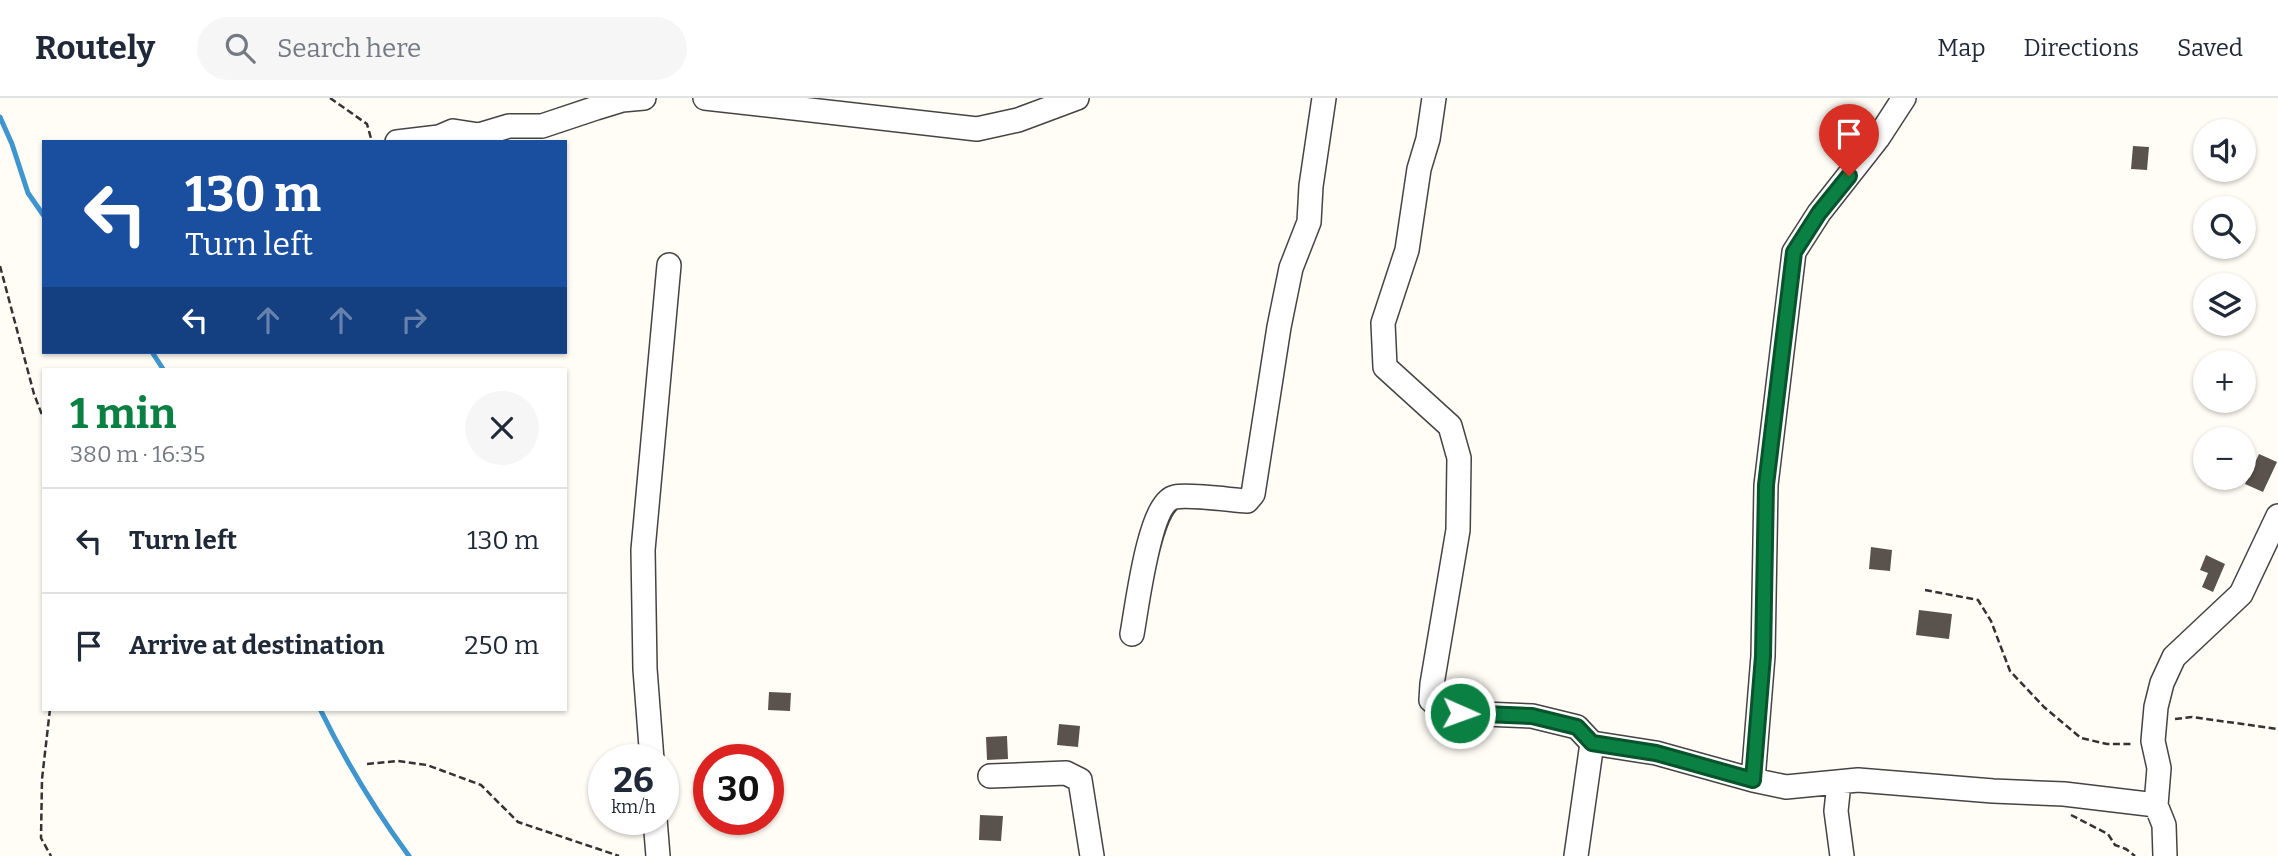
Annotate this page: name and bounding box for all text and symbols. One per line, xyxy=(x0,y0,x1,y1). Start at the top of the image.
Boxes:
search box xyxy=(197,17,687,80)
text: Routely xyxy=(35,28,155,68)
icon: search xyxy=(221,29,259,67)
text: Search here xyxy=(277,33,421,64)
text: Map xyxy=(1937,34,1986,62)
text: Directions xyxy=(2024,34,2139,62)
text: Saved xyxy=(2177,34,2243,62)
pin xyxy=(1819,104,1879,176)
icon: arrive xyxy=(1830,115,1868,153)
map controls xyxy=(2193,119,2256,490)
button: sound xyxy=(2193,119,2256,182)
text: 130 m xyxy=(185,165,321,224)
icon: left xyxy=(70,168,161,259)
button: search xyxy=(2193,196,2256,259)
text: Turn left xyxy=(185,225,313,263)
button: layers xyxy=(2193,273,2256,336)
icon: left xyxy=(176,301,214,339)
icon: ahead xyxy=(249,301,287,339)
icon: ahead xyxy=(322,301,360,339)
icon: right xyxy=(395,301,433,339)
button: + xyxy=(2193,350,2256,413)
text: 1 min xyxy=(70,389,176,439)
button: close xyxy=(465,391,539,465)
button: − xyxy=(2193,427,2256,490)
text: 380 m · 16:35 xyxy=(70,440,205,468)
icon: left xyxy=(70,522,108,560)
text: Turn left xyxy=(129,525,237,556)
text: 130 m xyxy=(467,525,539,556)
icon: arrive xyxy=(70,627,108,665)
text: Arrive at destination xyxy=(129,630,384,661)
text: 250 m xyxy=(464,630,539,661)
position arrow xyxy=(1423,676,1497,750)
speed limit sign: 30 xyxy=(693,744,784,835)
text: 26 xyxy=(613,759,654,801)
text: km/h xyxy=(611,796,656,818)

